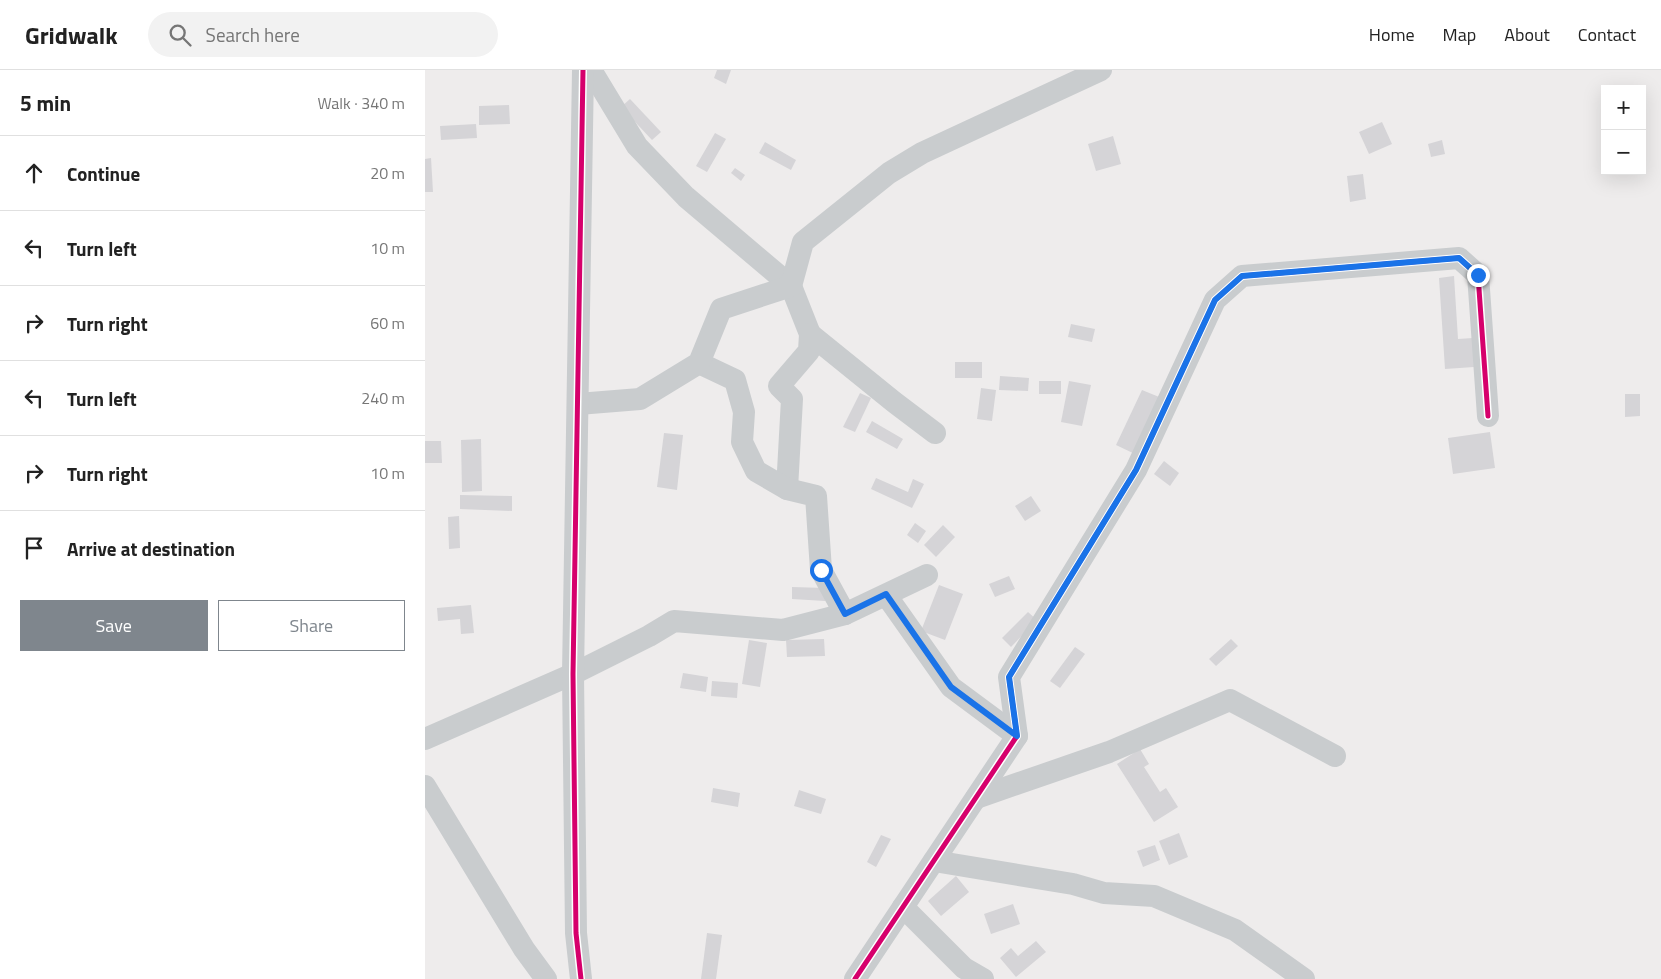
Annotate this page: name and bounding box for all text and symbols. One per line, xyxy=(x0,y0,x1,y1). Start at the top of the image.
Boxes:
search box xyxy=(148,12,498,57)
text: Gridwalk xyxy=(25,17,118,53)
text: Search here xyxy=(206,20,300,49)
icon: search xyxy=(166,21,194,49)
text: Home xyxy=(1369,21,1415,48)
text: Map xyxy=(1443,21,1476,48)
text: About xyxy=(1504,21,1550,48)
text: Contact xyxy=(1578,21,1636,48)
map controls xyxy=(1601,85,1646,175)
button: + xyxy=(1601,85,1646,130)
text: 5 min xyxy=(20,87,71,119)
text: Walk · 340 m xyxy=(317,91,405,115)
button: − xyxy=(1601,130,1646,175)
icon: ahead xyxy=(20,159,48,187)
text: Continue xyxy=(67,159,140,188)
text: 20 m xyxy=(370,161,405,185)
icon: left xyxy=(20,234,48,262)
text: Turn left xyxy=(67,234,137,263)
text: 10 m xyxy=(370,236,405,260)
route end xyxy=(1467,264,1490,287)
icon: right xyxy=(20,309,48,337)
text: Turn right xyxy=(67,309,148,338)
text: 60 m xyxy=(370,311,405,335)
icon: left xyxy=(20,384,48,412)
text: Turn left xyxy=(67,384,137,413)
text: 240 m xyxy=(361,386,405,410)
icon: right xyxy=(20,459,48,487)
text: Turn right xyxy=(67,459,148,488)
text: 10 m xyxy=(370,461,405,485)
icon: arrive xyxy=(20,534,48,562)
text: Arrive at destination xyxy=(67,534,235,563)
route start xyxy=(810,559,833,582)
button: Save xyxy=(20,600,208,651)
button: Share xyxy=(218,600,405,651)

